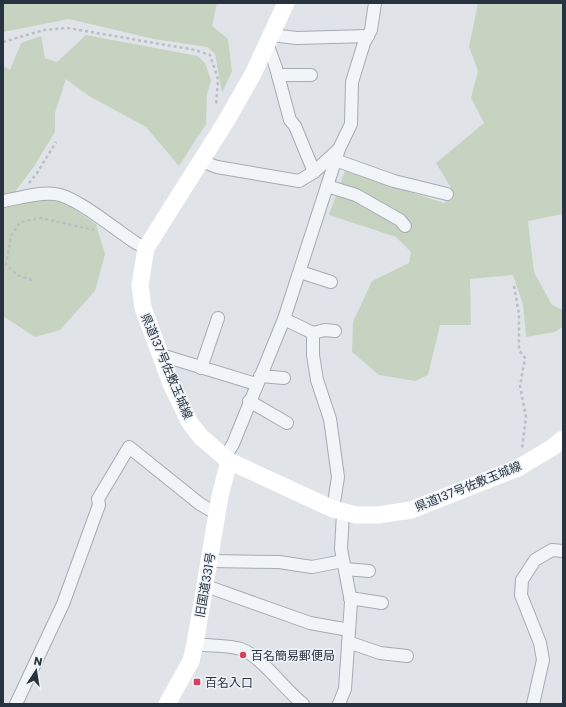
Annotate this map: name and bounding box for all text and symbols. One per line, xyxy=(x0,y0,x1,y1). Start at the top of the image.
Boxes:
street label: 県道137号佐敷玉城線 xyxy=(137,310,197,422)
street label: 県道137号佐敷玉城線 xyxy=(412,457,524,515)
street label: 旧国道331号 xyxy=(191,551,219,619)
place label: 百名簡易郵便局 xyxy=(251,647,335,664)
marker: 百名簡易郵便局 xyxy=(238,650,248,660)
north arrow xyxy=(16,651,56,691)
text: N xyxy=(32,653,44,670)
place label: 百名入口 xyxy=(205,674,253,691)
marker: 百名入口 xyxy=(192,677,202,687)

